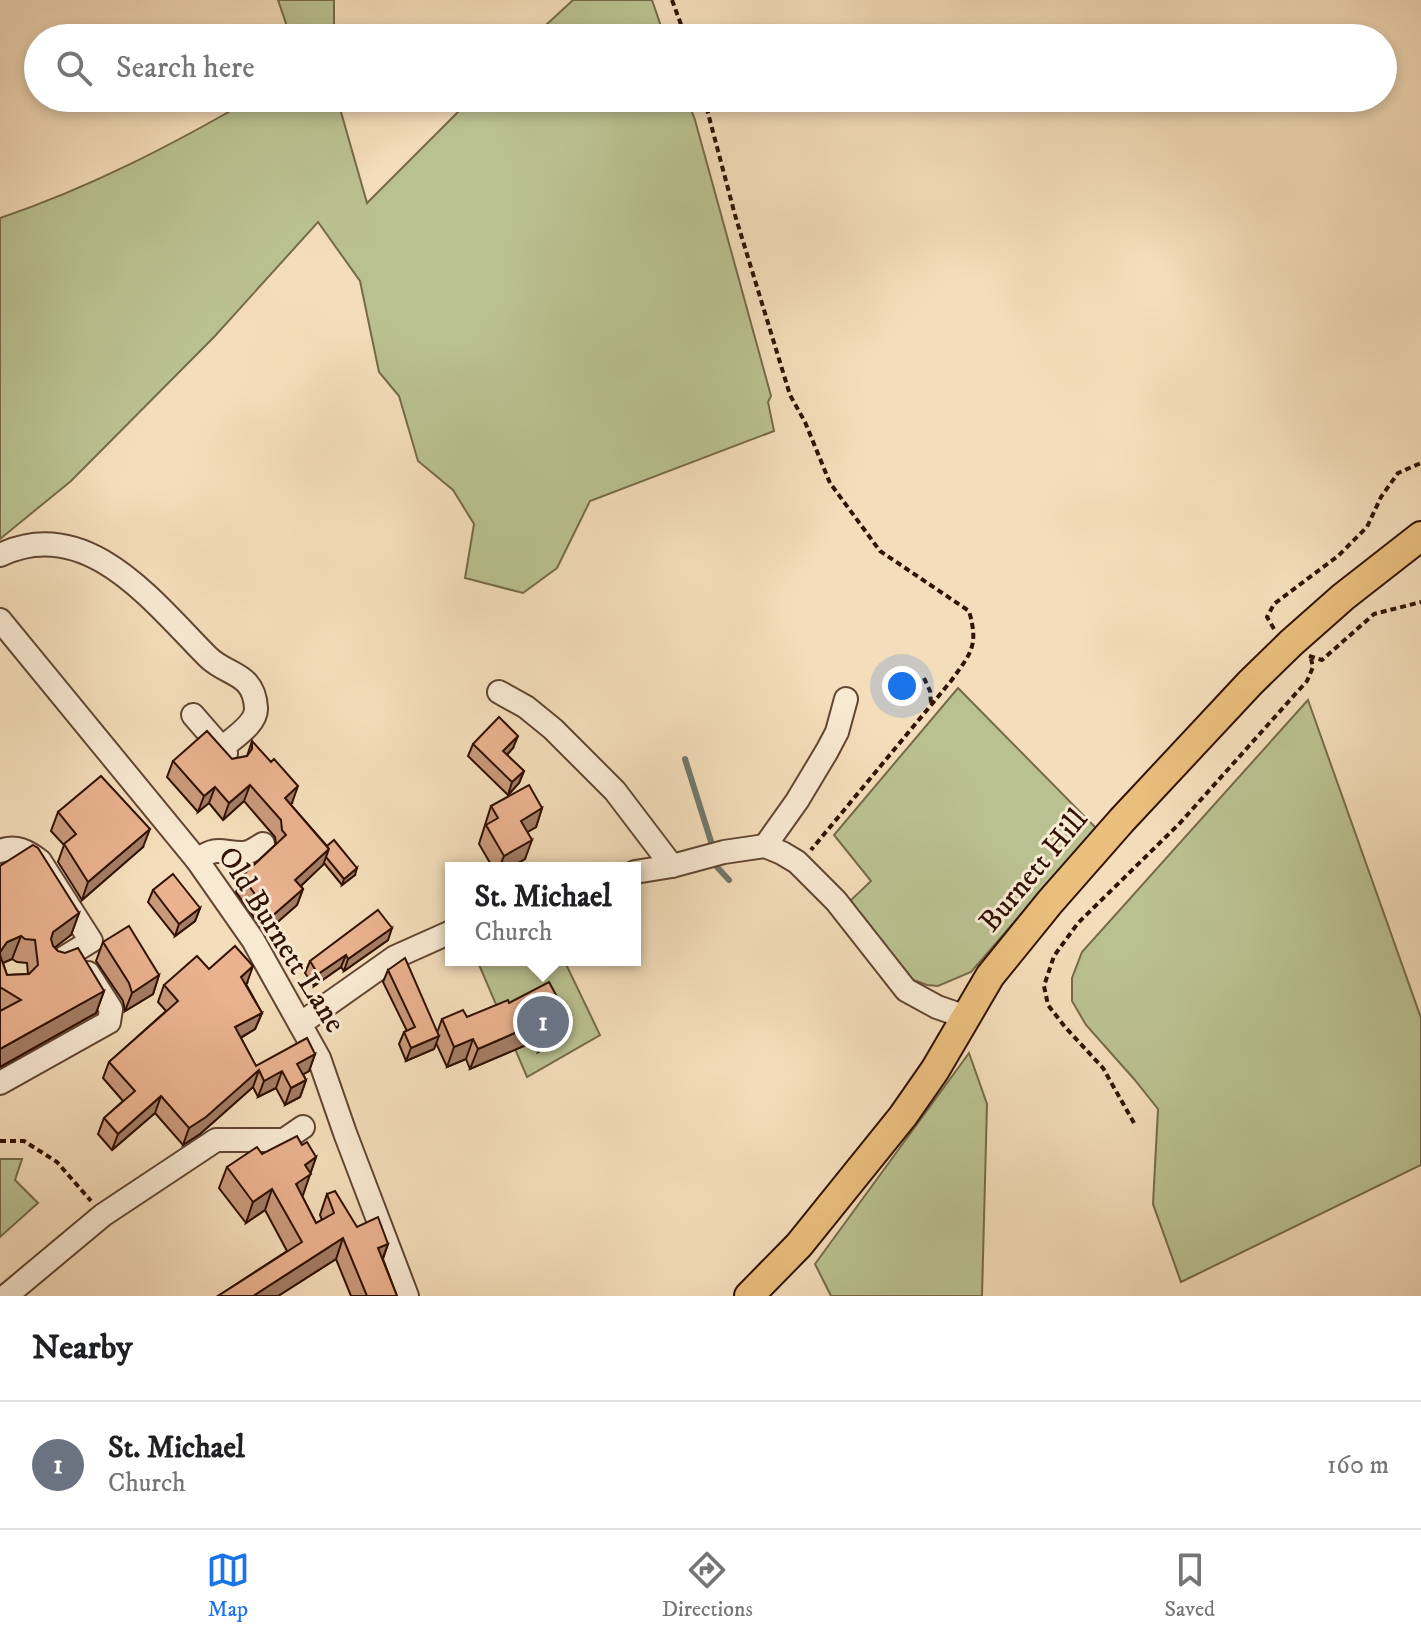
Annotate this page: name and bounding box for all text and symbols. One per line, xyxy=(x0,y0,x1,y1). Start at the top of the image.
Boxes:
search box xyxy=(24,24,1397,112)
icon: search xyxy=(52,46,96,90)
text: Search here xyxy=(116,50,255,87)
your location xyxy=(882,666,922,706)
street label: Burnett Hill xyxy=(972,802,1096,940)
street label: Old Burnett Lane xyxy=(209,840,353,1040)
popup xyxy=(445,862,641,966)
text: St. Michael xyxy=(475,879,611,916)
text: Church xyxy=(475,916,552,949)
pin: 1 xyxy=(517,992,569,1052)
text: Nearby xyxy=(32,1327,133,1369)
text: St. Michael xyxy=(108,1430,245,1467)
text: 1 xyxy=(53,1449,63,1482)
text: 160 m xyxy=(1327,1449,1389,1482)
text: Church xyxy=(108,1467,186,1500)
tab: Map xyxy=(206,1548,250,1623)
tab: Directions xyxy=(662,1548,753,1623)
tab: Saved xyxy=(1165,1548,1215,1623)

